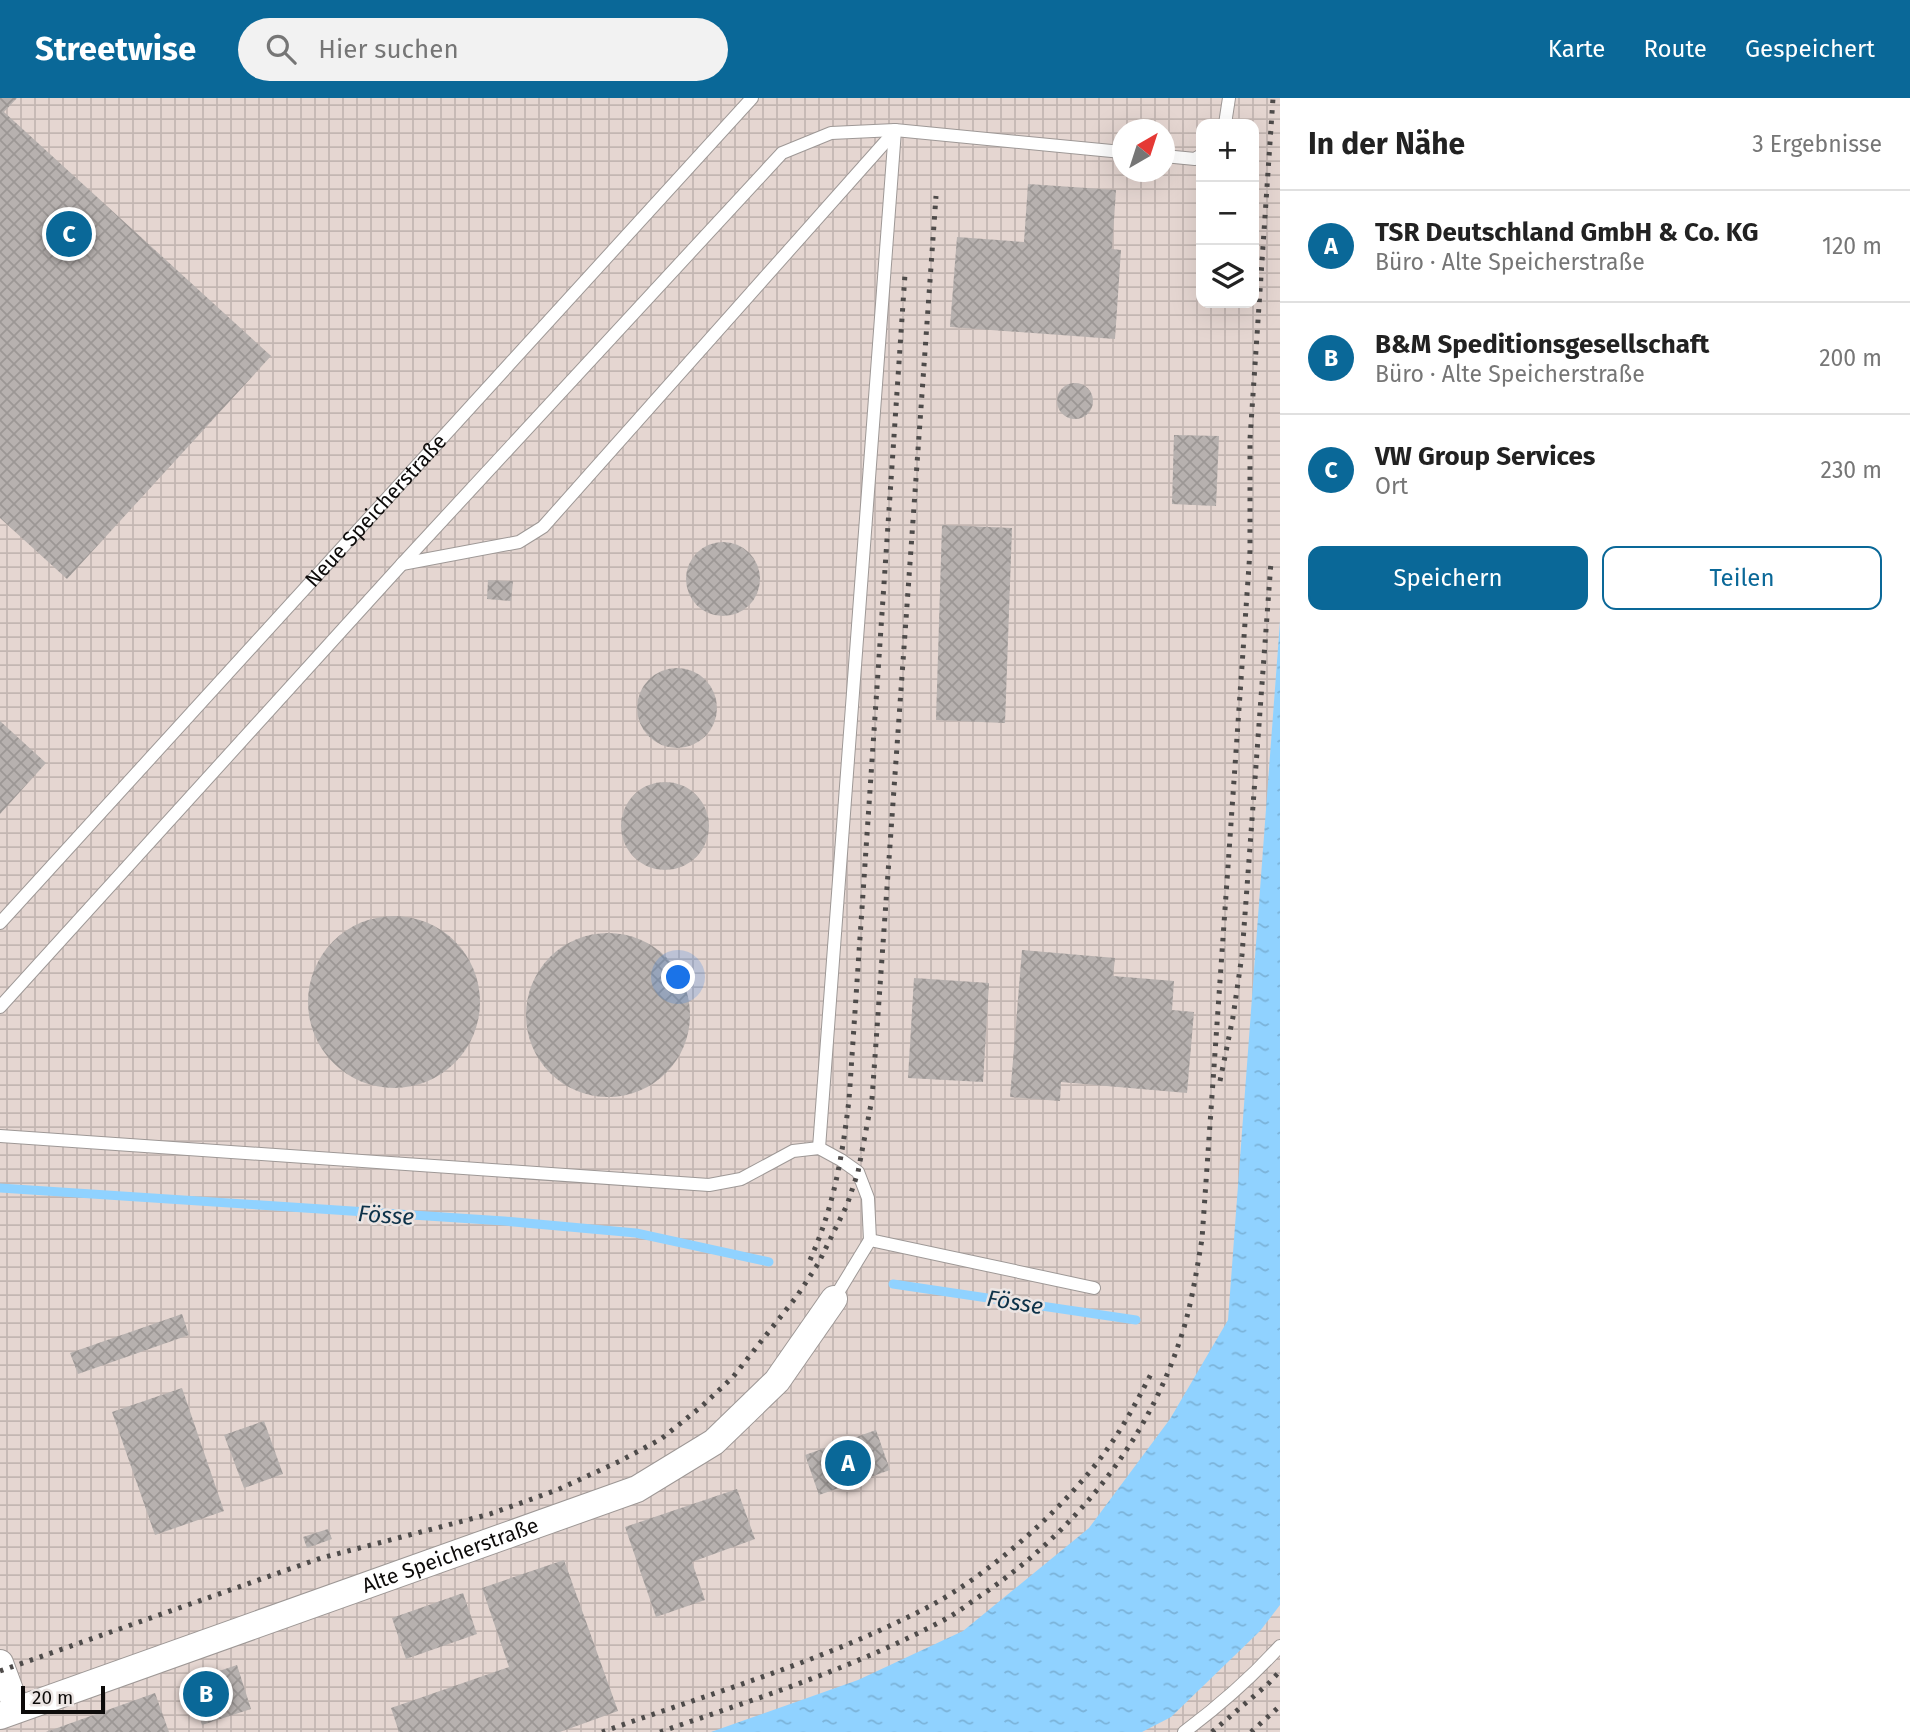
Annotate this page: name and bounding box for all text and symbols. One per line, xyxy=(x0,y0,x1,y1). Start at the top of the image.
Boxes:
search box xyxy=(238,18,728,81)
text: Streetwise xyxy=(35,29,196,69)
icon: search xyxy=(262,30,300,68)
text: Hier suchen xyxy=(318,34,459,65)
text: Karte xyxy=(1548,35,1605,63)
text: Route xyxy=(1643,35,1707,63)
text: Gespeichert xyxy=(1745,35,1875,63)
north arrow xyxy=(1112,119,1175,182)
map controls xyxy=(1196,119,1259,308)
button: + xyxy=(1196,119,1259,182)
text: In der Nähe xyxy=(1308,126,1465,162)
text: 3 Ergebnisse xyxy=(1752,130,1882,158)
button: − xyxy=(1196,182,1259,245)
pin: C xyxy=(46,208,92,260)
text: TSR Deutschland GmbH & Co. KG xyxy=(1375,217,1759,248)
text: A xyxy=(1324,232,1338,260)
text: 120 m xyxy=(1822,232,1882,260)
button: layers xyxy=(1196,245,1259,308)
text: Büro · Alte Speicherstraße xyxy=(1375,248,1645,276)
text: B&M Speditionsgesellschaft xyxy=(1375,329,1709,360)
text: B xyxy=(1324,344,1338,372)
text: 200 m xyxy=(1819,344,1882,372)
text: Büro · Alte Speicherstraße xyxy=(1375,360,1645,388)
street label: Neue Speicherstraße xyxy=(300,429,452,593)
text: VW Group Services xyxy=(1375,441,1595,472)
text: C xyxy=(1324,456,1338,484)
text: 230 m xyxy=(1821,456,1882,484)
text: Ort xyxy=(1375,472,1408,500)
button: Speichern xyxy=(1308,546,1588,610)
button: Teilen xyxy=(1602,546,1882,610)
your location xyxy=(661,960,695,994)
water label: Fösse xyxy=(357,1199,415,1231)
water label: Fösse xyxy=(985,1284,1045,1320)
pin: A xyxy=(825,1437,871,1489)
street label: Alte Speicherstraße xyxy=(358,1512,542,1599)
pin: B xyxy=(183,1668,229,1720)
scale bar xyxy=(21,1683,105,1715)
text: 20 m xyxy=(32,1686,73,1709)

